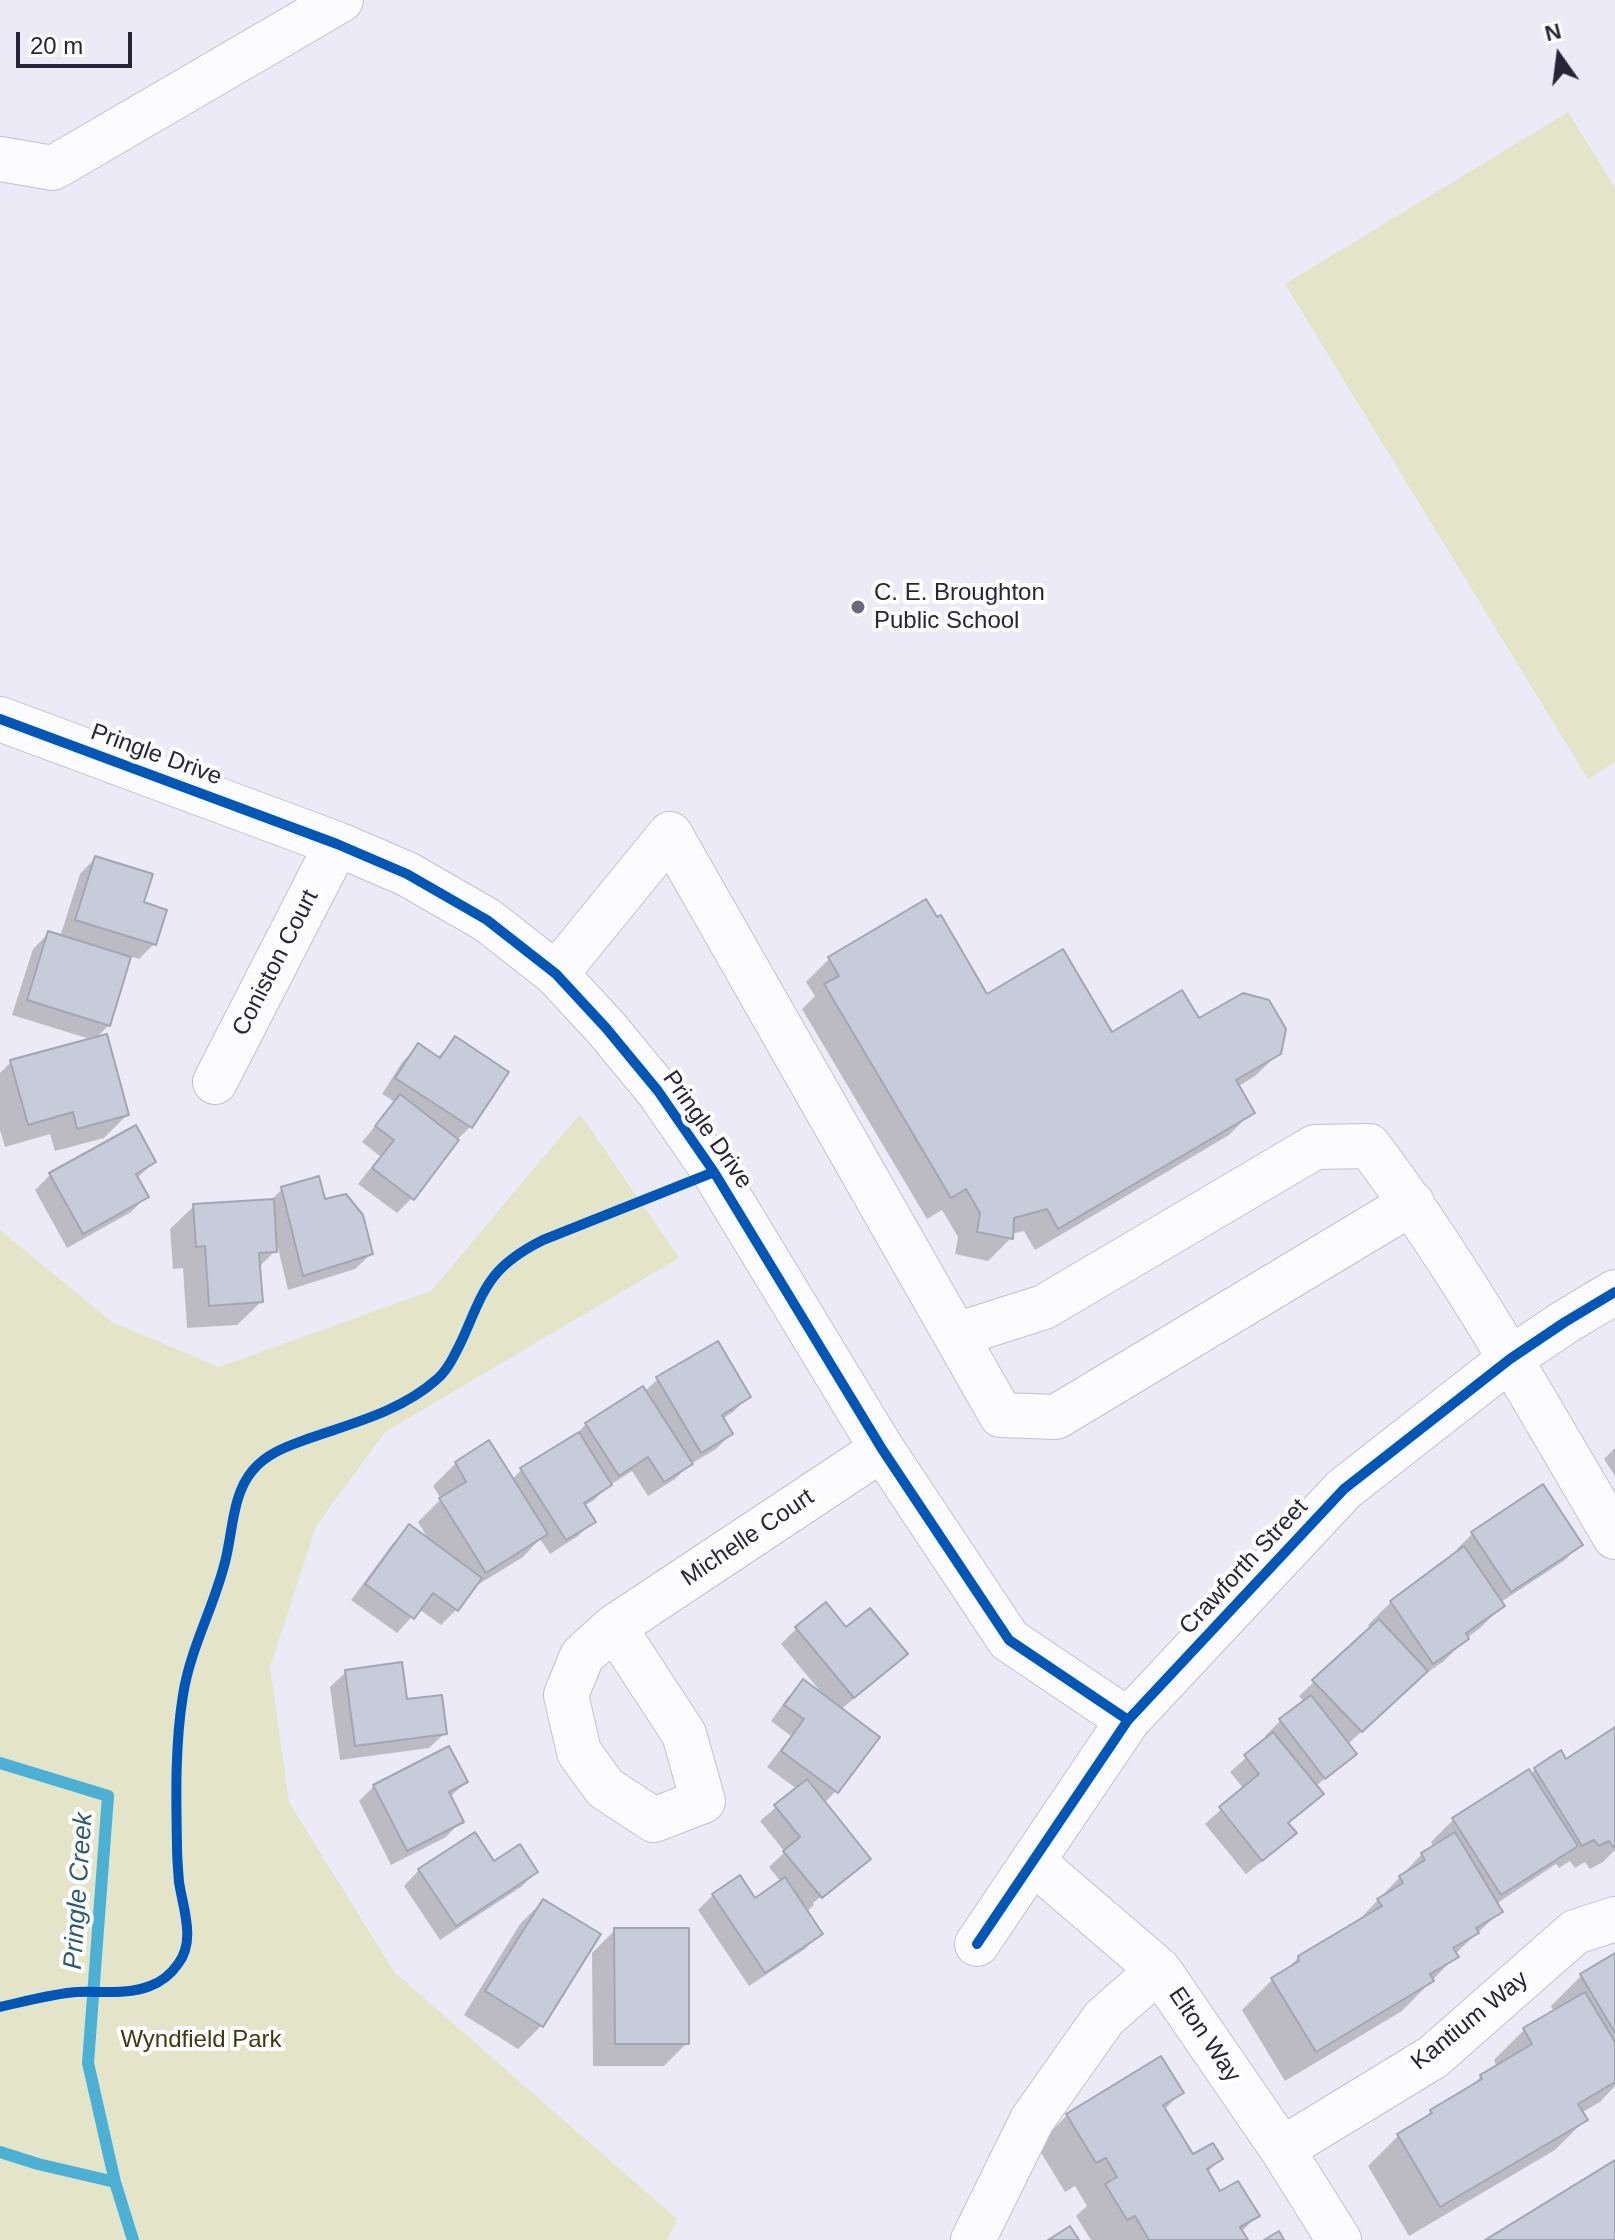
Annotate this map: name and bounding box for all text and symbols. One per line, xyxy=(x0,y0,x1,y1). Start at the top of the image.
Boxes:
scale bar xyxy=(20,16,136,66)
north arrow xyxy=(1519,16,1599,96)
text: N xyxy=(1542,18,1564,46)
text: 20 m xyxy=(30,32,83,59)
place label: C. E. Broughton Public School xyxy=(874,579,1045,635)
marker: C. E. Broughton Public School xyxy=(849,598,867,616)
street label: Pringle Drive xyxy=(87,718,225,792)
street label: Coniston Court xyxy=(227,885,325,1041)
street label: Pringle Drive xyxy=(656,1065,758,1195)
street label: Michelle Court xyxy=(676,1483,820,1593)
street label: Crawforth Street xyxy=(1174,1493,1314,1641)
water label: Pringle Creek xyxy=(58,1811,100,1971)
street label: Kantium Way xyxy=(1406,1965,1534,2077)
street label: Elton Way xyxy=(1162,1982,1246,2088)
park label: Wyndfield Park xyxy=(120,2026,282,2054)

